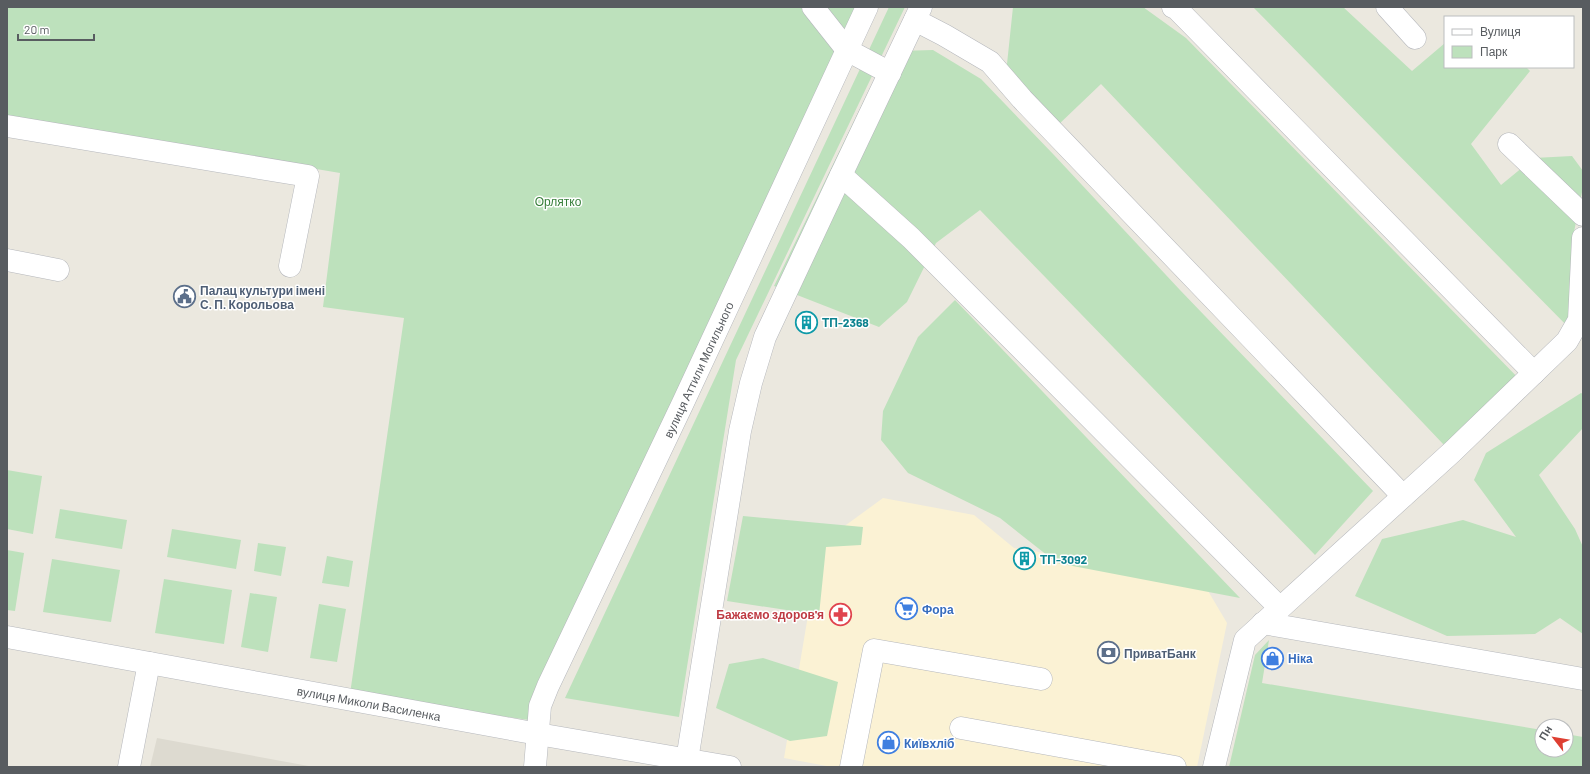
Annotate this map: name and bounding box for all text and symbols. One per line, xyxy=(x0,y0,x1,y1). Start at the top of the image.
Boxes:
scale bar xyxy=(18,16,94,42)
legend xyxy=(1444,16,1574,68)
text: 20 m xyxy=(24,22,50,36)
text: Вулиця xyxy=(1480,24,1521,39)
text: Парк xyxy=(1480,44,1508,59)
park label: Орлятко xyxy=(535,194,582,209)
place label: Палац культури імені С. П. Корольова xyxy=(200,283,325,312)
public building icon: Палац культури імені С. П. Корольова xyxy=(172,284,198,310)
street label: вулиця Аттили Могильного xyxy=(661,299,736,440)
building icon: ТП-2368 xyxy=(794,309,820,335)
place label: ТП-2368 xyxy=(822,315,869,329)
building icon: ТП-3092 xyxy=(1011,546,1037,572)
place label: ТП-3092 xyxy=(1040,552,1088,566)
supermarket icon: Фора xyxy=(894,596,920,622)
pharmacy icon: Бажаємо здоров'я xyxy=(827,601,853,627)
place label: Фора xyxy=(922,602,954,617)
place label: Бажаємо здоров'я xyxy=(716,607,824,622)
bank icon: ПриватБанк xyxy=(1095,640,1121,666)
shop icon: Ніка xyxy=(1259,645,1285,671)
place label: ПриватБанк xyxy=(1124,646,1197,661)
place label: Ніка xyxy=(1288,651,1313,665)
street label: вулиця Миколи Василенка xyxy=(296,683,442,723)
north arrow xyxy=(1534,718,1574,758)
text: Пн xyxy=(1536,723,1554,742)
shop icon: Київхліб xyxy=(875,730,901,756)
place label: Київхліб xyxy=(904,736,955,750)

